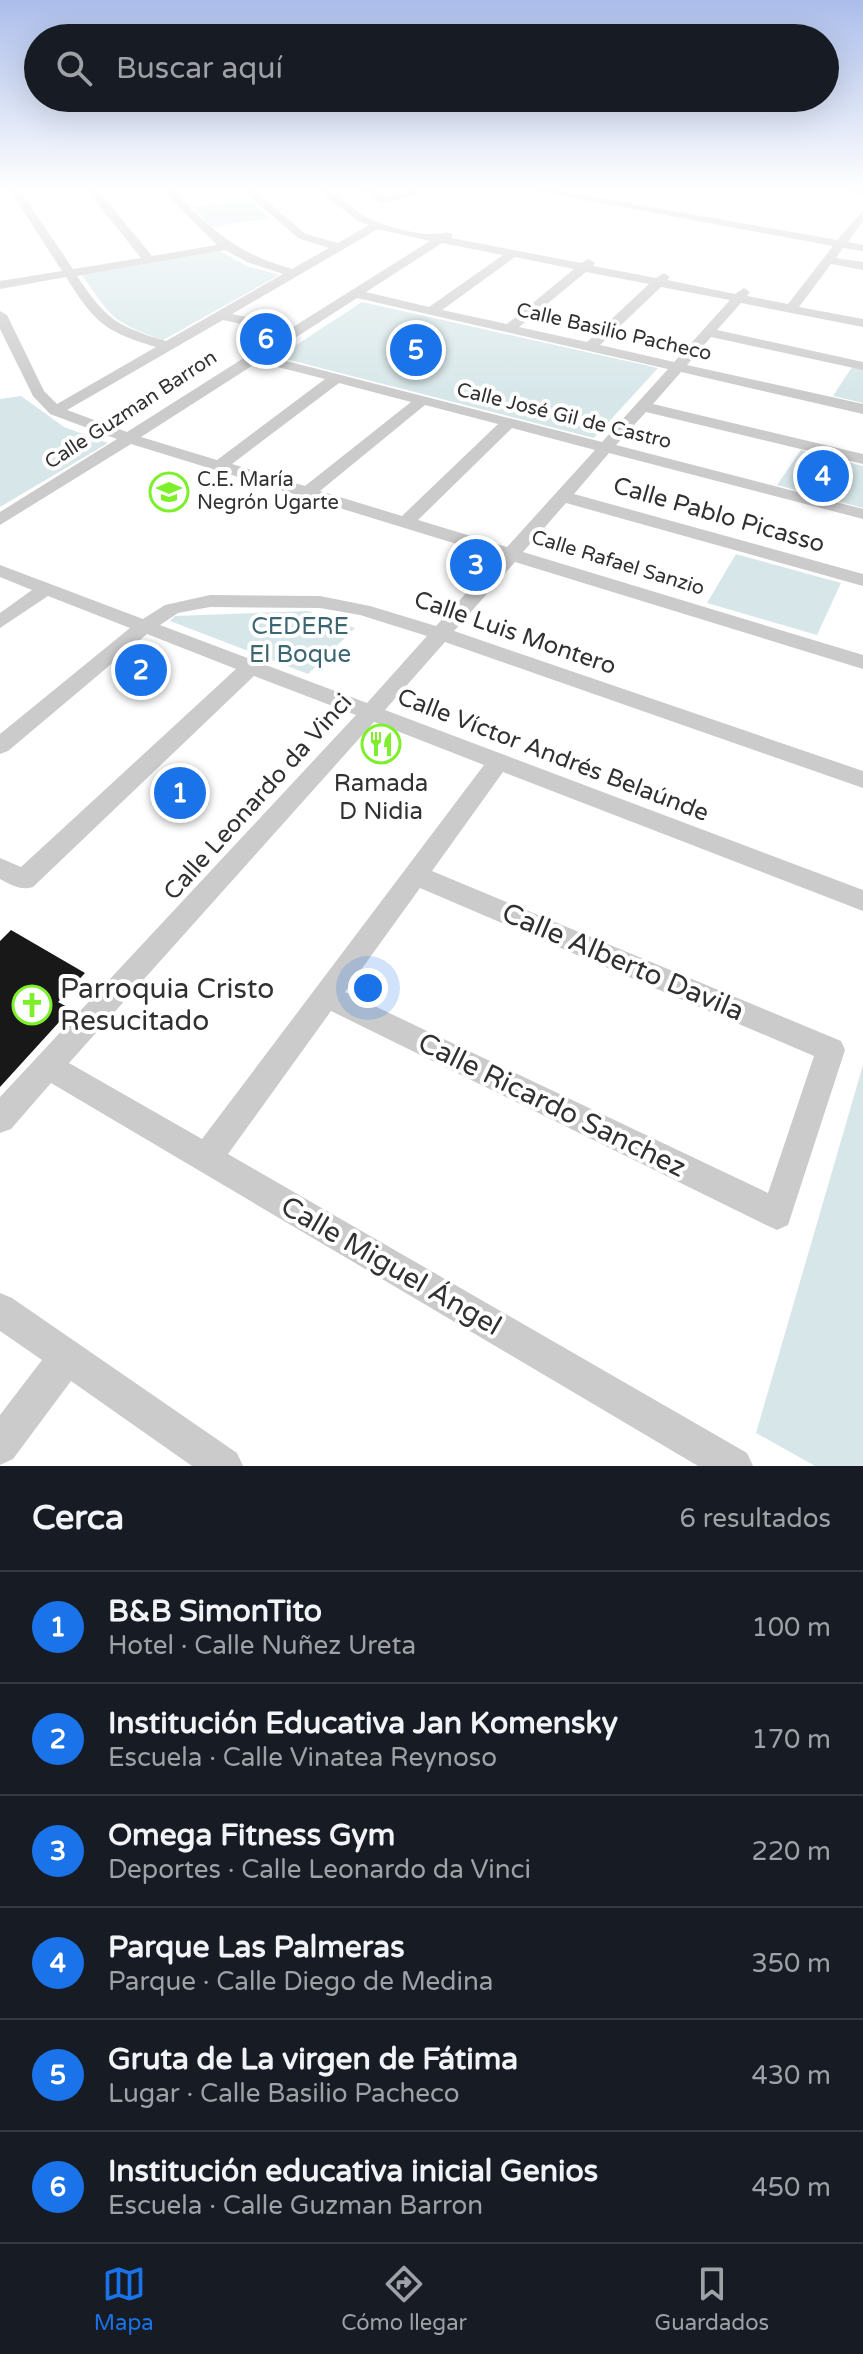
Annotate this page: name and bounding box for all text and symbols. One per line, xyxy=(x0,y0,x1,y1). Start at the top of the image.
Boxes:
search box xyxy=(24,24,839,112)
icon: search xyxy=(52,46,96,90)
text: Buscar aquí xyxy=(116,50,283,87)
street label: Calle Basilio Pacheco xyxy=(514,298,714,366)
pin: 6 xyxy=(240,309,292,369)
pin: 5 xyxy=(390,320,442,380)
street label: Calle Guzman Barron xyxy=(40,345,222,475)
street label: Calle José Gil de Castro xyxy=(454,378,674,454)
pin: 4 xyxy=(797,446,849,506)
place label: C.E. María Negrón Ugarte xyxy=(197,468,339,515)
school or university icon: C.E. María Negrón Ugarte xyxy=(148,471,190,513)
street label: Calle Pablo Picasso xyxy=(610,471,828,559)
street label: Calle Rafael Sanzio xyxy=(529,525,707,601)
pin: 3 xyxy=(450,535,502,595)
street label: Calle Luis Montero xyxy=(410,585,620,681)
park label: CEDERE El Boque xyxy=(249,612,351,669)
pin: 2 xyxy=(115,640,167,700)
street label: Calle Víctor Andrés Belaúnde xyxy=(393,682,713,828)
street label: Calle Leonardo da Vinci xyxy=(158,688,358,906)
restaurant icon: Ramada D Nidia xyxy=(360,723,402,765)
pin: 1 xyxy=(154,763,206,823)
place label: Ramada D Nidia xyxy=(334,769,428,826)
street label: Calle Alberto Davila xyxy=(497,896,749,1028)
your location xyxy=(348,968,388,1008)
place label: Parroquia Cristo Resucitado xyxy=(60,972,274,1038)
church icon: Parroquia Cristo Resucitado xyxy=(11,984,53,1026)
street label: Calle Ricardo Sanchez xyxy=(412,1025,692,1185)
street label: Calle Miguel Ángel xyxy=(275,1189,507,1343)
text: Cerca xyxy=(32,1498,124,1539)
text: 6 resultados xyxy=(680,1503,831,1534)
text: B&B SimonTito xyxy=(108,1593,322,1630)
text: 1 xyxy=(50,1612,66,1643)
text: 100 m xyxy=(751,1612,831,1643)
text: Hotel · Calle Nuñez Ureta xyxy=(108,1630,416,1661)
text: Institución Educativa Jan Komensky xyxy=(108,1705,618,1742)
text: 2 xyxy=(50,1724,66,1755)
text: 170 m xyxy=(751,1724,831,1755)
text: Escuela · Calle Vinatea Reynoso xyxy=(108,1742,497,1773)
text: Omega Fitness Gym xyxy=(108,1817,395,1854)
text: 3 xyxy=(50,1836,66,1867)
text: 220 m xyxy=(751,1836,831,1867)
text: Deportes · Calle Leonardo da Vinci xyxy=(108,1854,531,1885)
text: Parque Las Palmeras xyxy=(108,1929,405,1966)
text: 4 xyxy=(50,1948,66,1979)
text: 350 m xyxy=(751,1948,831,1979)
text: Parque · Calle Diego de Medina xyxy=(108,1966,493,1997)
text: Gruta de La virgen de Fátima xyxy=(108,2041,518,2078)
text: 5 xyxy=(50,2060,66,2091)
text: 430 m xyxy=(751,2060,831,2091)
text: Lugar · Calle Basilio Pacheco xyxy=(108,2078,460,2109)
text: Institución educativa inicial Genios xyxy=(108,2153,598,2190)
text: 6 xyxy=(50,2172,66,2203)
text: 450 m xyxy=(751,2172,831,2203)
text: Escuela · Calle Guzman Barron xyxy=(108,2190,483,2221)
tab: Mapa xyxy=(94,2262,154,2336)
tab: Cómo llegar xyxy=(341,2262,467,2336)
tab: Guardados xyxy=(655,2262,769,2336)

